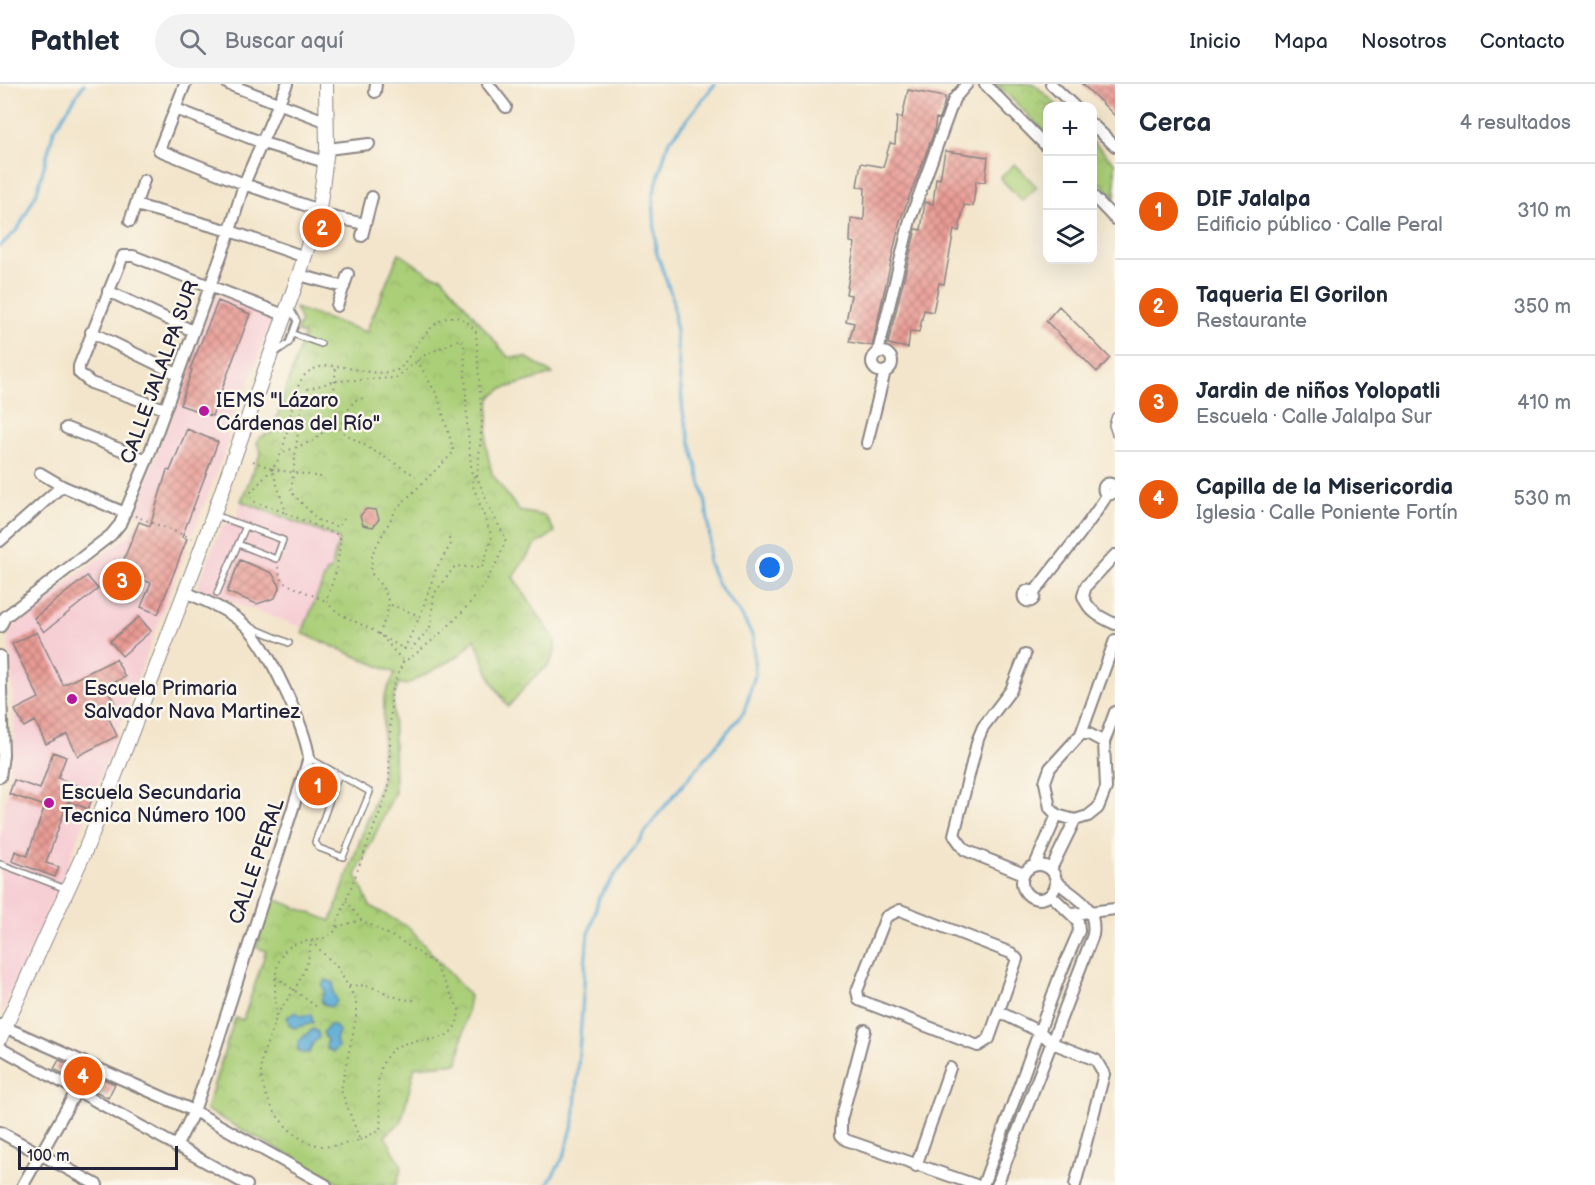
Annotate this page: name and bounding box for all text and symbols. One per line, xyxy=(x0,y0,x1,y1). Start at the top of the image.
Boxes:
search box xyxy=(155,14,575,68)
text: Pathlet xyxy=(30,25,119,58)
icon: search xyxy=(176,25,209,58)
text: Buscar aquí xyxy=(224,28,344,55)
text: Inicio xyxy=(1190,29,1241,54)
text: Mapa xyxy=(1274,29,1328,54)
text: Nosotros xyxy=(1361,29,1447,54)
text: Contacto xyxy=(1480,29,1565,54)
map controls xyxy=(1043,102,1097,264)
button: + xyxy=(1043,102,1097,156)
text: Cerca xyxy=(1139,108,1211,139)
text: 4 resultados xyxy=(1460,111,1571,135)
button: − xyxy=(1043,156,1097,210)
text: DIF Jalalpa xyxy=(1196,186,1311,213)
text: 1 xyxy=(1154,199,1163,223)
text: 310 m xyxy=(1517,199,1571,223)
pin: 2 xyxy=(302,206,342,250)
button: layers xyxy=(1043,210,1097,264)
text: Edificio público · Calle Peral xyxy=(1196,213,1443,237)
street label: CALLE JALALPA SUR xyxy=(116,277,204,467)
text: Taqueria El Gorilon xyxy=(1196,282,1388,309)
text: 2 xyxy=(1153,295,1164,319)
text: 350 m xyxy=(1514,295,1571,319)
text: Restaurante xyxy=(1196,309,1307,333)
text: Jardin de niños Yolopatli xyxy=(1196,378,1441,405)
place label: IEMS "Lázaro Cárdenas del Río" xyxy=(216,389,380,436)
text: 3 xyxy=(1153,391,1164,415)
text: 410 m xyxy=(1517,391,1571,415)
marker: IEMS "Lázaro Cárdenas del Río" xyxy=(197,404,211,418)
text: Escuela · Calle Jalalpa Sur xyxy=(1196,405,1432,429)
text: Capilla de la Misericordia xyxy=(1196,474,1453,501)
text: 4 xyxy=(1153,487,1164,511)
text: 530 m xyxy=(1514,487,1571,511)
text: Iglesia · Calle Poniente Fortín xyxy=(1196,501,1458,525)
your location xyxy=(755,553,784,582)
pin: 3 xyxy=(102,558,142,604)
place label: Escuela Primaria Salvador Nava Martinez xyxy=(84,677,300,724)
marker: Escuela Primaria Salvador Nava Martinez xyxy=(65,692,79,706)
pin: 1 xyxy=(298,764,338,808)
place label: Escuela Secundaria Tecnica Número 100 xyxy=(61,781,246,828)
street label: CALLE PERAL xyxy=(224,795,290,928)
marker: Escuela Secundaria Tecnica Número 100 xyxy=(42,796,56,810)
pin: 4 xyxy=(64,1054,103,1098)
scale bar xyxy=(18,1143,178,1170)
text: 100 m xyxy=(27,1147,70,1166)

